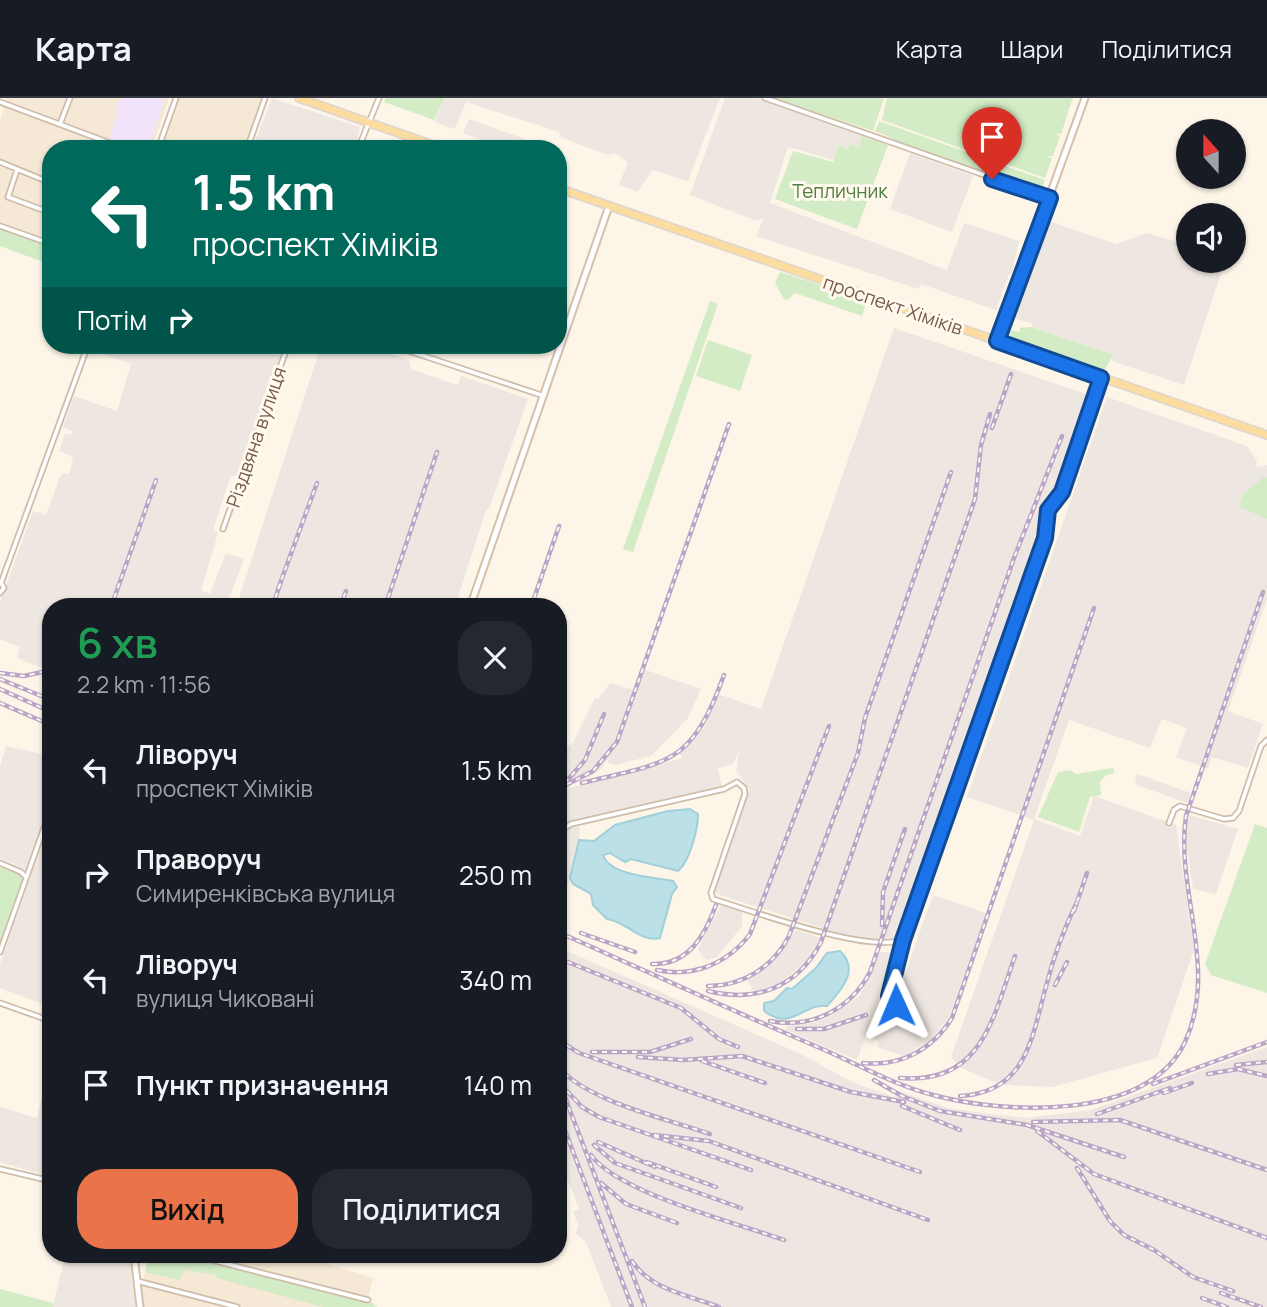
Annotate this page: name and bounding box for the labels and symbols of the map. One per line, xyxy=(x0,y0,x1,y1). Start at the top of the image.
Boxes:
pin xyxy=(962,107,1022,179)
north arrow xyxy=(1176,119,1246,189)
park label: Тепличник xyxy=(792,178,888,204)
street label: проспект Хіміків xyxy=(820,269,966,341)
street label: Різдвяна вулиця xyxy=(220,363,292,511)
position arrow xyxy=(859,968,933,1042)

